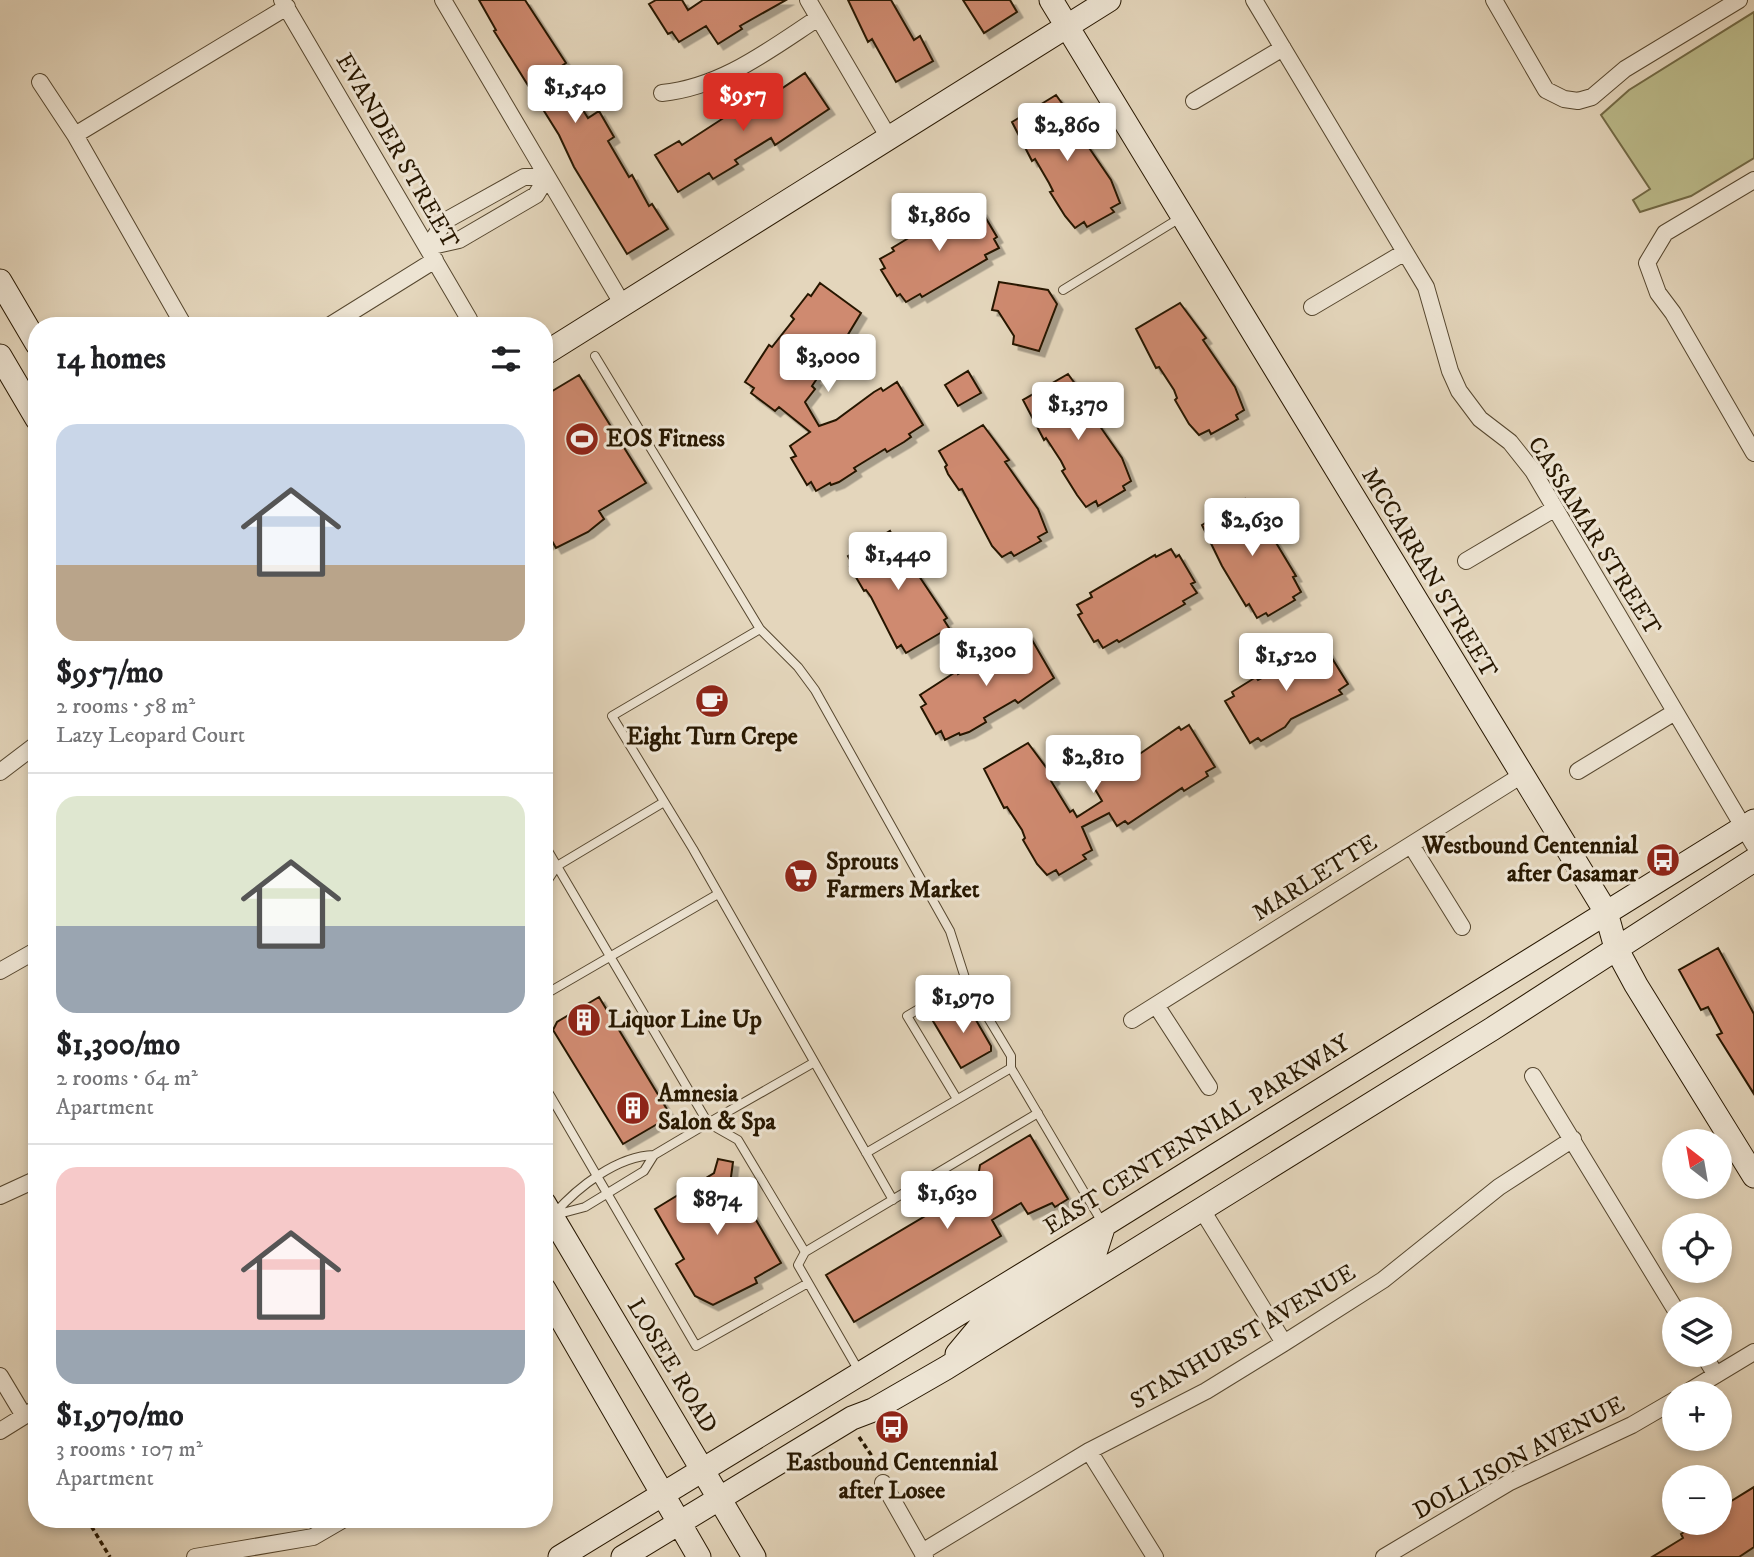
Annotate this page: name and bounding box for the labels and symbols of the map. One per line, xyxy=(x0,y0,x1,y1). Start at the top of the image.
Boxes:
street label: EVANDER STREET xyxy=(329,48,465,254)
pin: $1,540 xyxy=(518,66,632,125)
pin: $957 xyxy=(702,74,784,133)
pin: $2,860 xyxy=(1010,104,1124,163)
pin: $1,860 xyxy=(882,194,996,253)
pin: $3,000 xyxy=(771,334,885,394)
pin: $1,370 xyxy=(1021,382,1135,442)
sports icon: EOS Fitness xyxy=(563,420,601,458)
place label: EOS Fitness xyxy=(606,424,725,454)
street label: CASSAMAR STREET xyxy=(1521,431,1667,641)
street label: MCCARRAN STREET xyxy=(1354,462,1504,684)
pin: $2,630 xyxy=(1195,498,1309,558)
pin: $1,440 xyxy=(841,532,955,592)
pin: $1,300 xyxy=(929,628,1043,688)
pin: $1,520 xyxy=(1229,634,1343,693)
cafe icon: Eight Turn Crepe xyxy=(693,682,731,720)
place label: Eight Turn Crepe xyxy=(626,722,798,752)
pin: $2,810 xyxy=(1036,736,1150,795)
street label: MARLETTE xyxy=(1247,828,1383,928)
place label: Westbound Centennial after Casamar xyxy=(1422,831,1639,889)
bus stop icon: Westbound Centennial after Casamar xyxy=(1644,841,1682,879)
place label: Sprouts Farmers Market xyxy=(826,847,980,905)
supermarket icon: Sprouts Farmers Market xyxy=(782,857,820,895)
pin: $1,970 xyxy=(906,976,1020,1035)
building icon: Liquor Line Up xyxy=(565,1001,603,1039)
place label: Liquor Line Up xyxy=(608,1005,762,1035)
street label: EAST CENTENNIAL PARKWAY xyxy=(1038,1028,1356,1242)
place label: Amnesia Salon & Spa xyxy=(657,1079,777,1137)
building icon: Amnesia Salon & Spa xyxy=(614,1089,652,1127)
north arrow xyxy=(1662,1129,1732,1199)
pin: $1,630 xyxy=(890,1172,1004,1231)
pin: $874 xyxy=(676,1178,758,1237)
street label: STANHURST AVENUE xyxy=(1125,1258,1361,1416)
street label: LOSEE ROAD xyxy=(620,1293,724,1439)
street label: DOLLISON AVENUE xyxy=(1408,1390,1630,1526)
bus stop icon: Eastbound Centennial after Losee xyxy=(873,1408,911,1446)
place label: Eastbound Centennial after Losee xyxy=(786,1448,999,1506)

